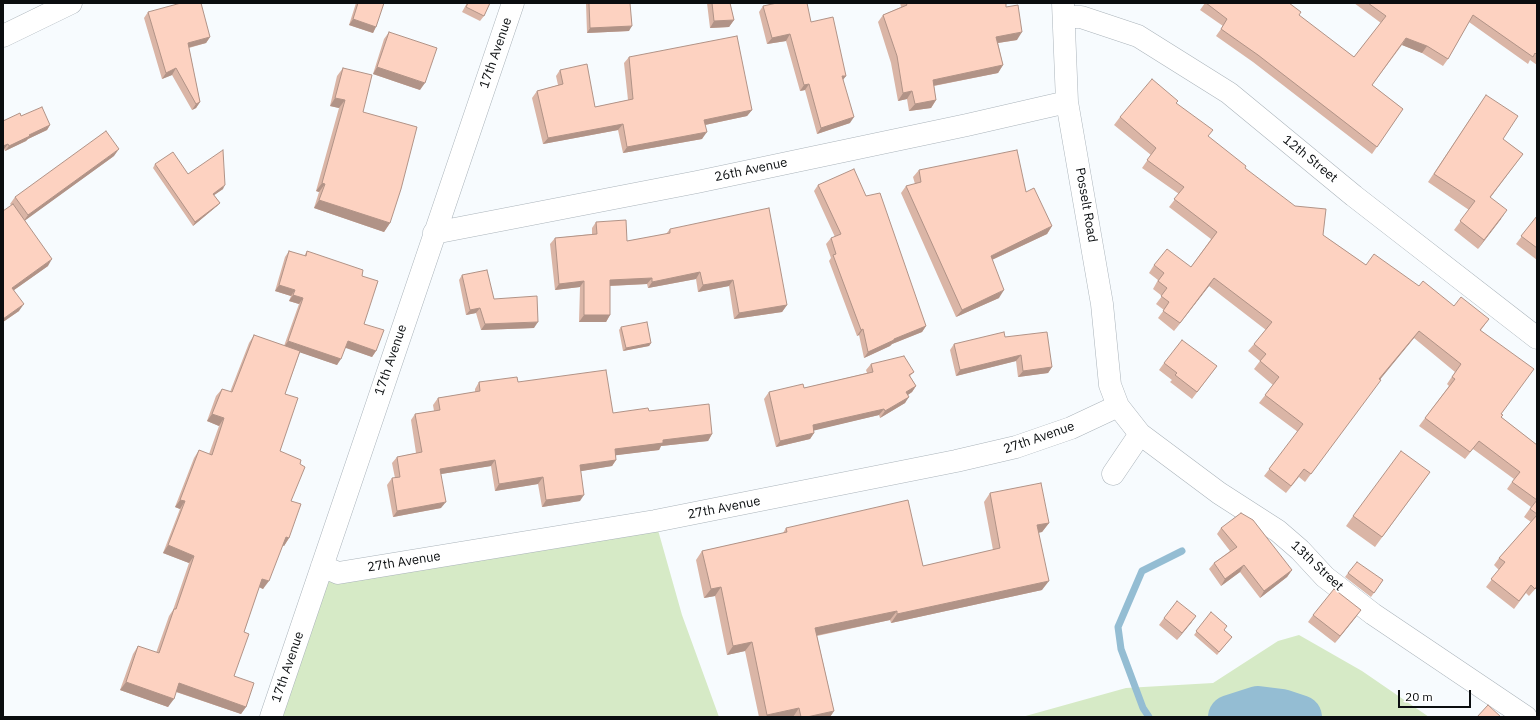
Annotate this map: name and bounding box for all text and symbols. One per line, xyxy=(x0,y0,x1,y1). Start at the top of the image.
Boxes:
street label: 17th Avenue xyxy=(477,15,515,91)
street label: 12th Street xyxy=(1279,132,1341,186)
street label: 26th Avenue xyxy=(713,155,789,185)
street label: Posselt Road xyxy=(1072,166,1100,244)
street label: 17th Avenue xyxy=(372,322,410,398)
street label: 27th Avenue xyxy=(1001,419,1077,457)
street label: 27th Avenue xyxy=(686,493,762,523)
street label: 13th Street xyxy=(1287,538,1347,594)
street label: 27th Avenue xyxy=(366,549,442,575)
street label: 17th Avenue xyxy=(269,629,307,705)
scale bar xyxy=(1400,682,1473,708)
text: 20 m xyxy=(1405,689,1433,704)

